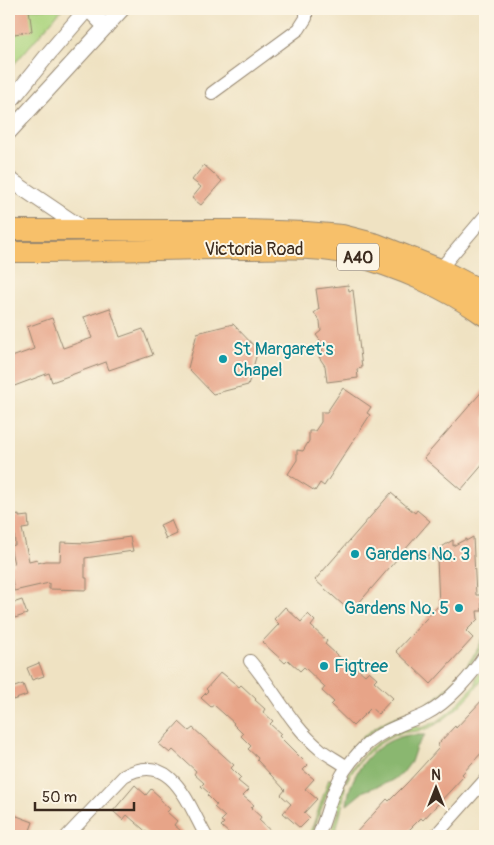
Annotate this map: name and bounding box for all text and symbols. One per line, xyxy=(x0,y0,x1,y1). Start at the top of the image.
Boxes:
street label: Victoria Road xyxy=(204,238,304,261)
road number: A40 xyxy=(337,243,379,270)
place label: St Margaret's Chapel xyxy=(233,338,334,382)
marker: St Margaret's Chapel xyxy=(217,353,229,365)
place label: Gardens No. 3 xyxy=(365,543,470,566)
marker: Gardens No. 3 xyxy=(349,548,361,560)
place label: Gardens No. 5 xyxy=(344,597,449,620)
marker: Gardens No. 5 xyxy=(453,602,465,614)
place label: Figtree xyxy=(334,655,388,678)
marker: Figtree xyxy=(318,660,330,672)
north arrow xyxy=(412,762,462,812)
text: N xyxy=(431,767,441,784)
scale bar xyxy=(35,780,134,812)
text: 50 m xyxy=(42,788,77,807)

